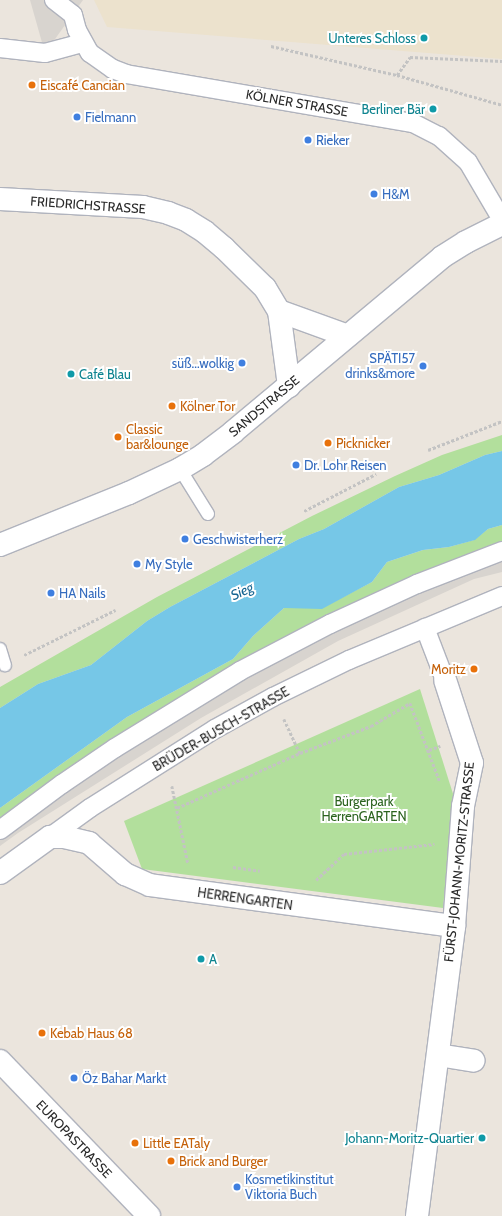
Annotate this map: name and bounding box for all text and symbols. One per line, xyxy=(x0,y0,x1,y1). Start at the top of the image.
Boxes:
place label: Unteres Schloss xyxy=(328,30,416,46)
marker: Unteres Schloss xyxy=(419,33,429,43)
place label: Eiscafé Cancian xyxy=(40,77,125,93)
marker: Eiscafé Cancian xyxy=(27,80,37,90)
street label: KÖLNER STRASSE xyxy=(245,86,349,120)
place label: Berliner Bär xyxy=(362,101,425,117)
marker: Berliner Bär xyxy=(428,104,438,114)
place label: Fielmann xyxy=(85,109,136,125)
marker: Fielmann xyxy=(72,112,82,122)
place label: Rieker xyxy=(316,132,349,148)
marker: Rieker xyxy=(303,135,313,145)
place label: H&M xyxy=(382,186,410,202)
marker: H&M xyxy=(369,189,379,199)
street label: FRIEDRICHSTRASSE xyxy=(30,193,146,217)
place label: SPÄTI57 drinks&more xyxy=(345,351,415,382)
place label: süß...wolkig xyxy=(172,355,234,371)
marker: süß...wolkig xyxy=(237,358,247,368)
marker: SPÄTI57 drinks&more xyxy=(418,361,428,371)
place label: Café Blau xyxy=(79,366,131,382)
marker: Café Blau xyxy=(66,369,76,379)
street label: SANDSTRASSE xyxy=(226,372,302,440)
place label: Kölner Tor xyxy=(180,398,235,414)
marker: Kölner Tor xyxy=(167,401,177,411)
place label: Classic bar&lounge xyxy=(126,422,189,453)
marker: Classic bar&lounge xyxy=(113,432,123,442)
place label: Picknicker xyxy=(336,435,390,451)
marker: Picknicker xyxy=(323,438,333,448)
place label: Dr. Lohr Reisen xyxy=(304,457,387,473)
marker: Dr. Lohr Reisen xyxy=(291,460,301,470)
place label: Geschwisterherz xyxy=(193,531,283,547)
marker: Geschwisterherz xyxy=(180,534,190,544)
place label: My Style xyxy=(145,556,193,572)
marker: My Style xyxy=(132,559,142,569)
water label: Sieg xyxy=(228,578,256,604)
place label: HA Nails xyxy=(59,585,106,601)
marker: HA Nails xyxy=(46,588,56,598)
place label: Moritz xyxy=(431,661,466,677)
marker: Moritz xyxy=(469,664,479,674)
street label: BRÜDER-BUSCH-STRASSE xyxy=(150,683,292,775)
street label: FÜRST-JOHANN-MORITZ-STRASSE xyxy=(441,761,477,963)
park label: Bürgerpark HerrenGARTEN xyxy=(321,794,407,825)
street label: HERRENGARTEN xyxy=(196,885,294,913)
place label: A xyxy=(209,951,217,967)
marker: A xyxy=(196,954,206,964)
place label: Kebab Haus 68 xyxy=(50,1025,133,1041)
marker: Kebab Haus 68 xyxy=(37,1028,47,1038)
place label: Öz Bahar Markt xyxy=(82,1070,166,1086)
marker: Öz Bahar Markt xyxy=(69,1073,79,1083)
street label: EUROPASTRASSE xyxy=(33,1097,115,1181)
place label: Johann-Moritz-Quartier xyxy=(345,1130,474,1146)
marker: Johann-Moritz-Quartier xyxy=(477,1133,487,1143)
place label: Little EATaly xyxy=(143,1135,210,1151)
marker: Little EATaly xyxy=(130,1138,140,1148)
place label: Brick and Burger xyxy=(179,1153,268,1169)
marker: Brick and Burger xyxy=(166,1156,176,1166)
place label: Kosmetikinstitut Viktoria Buch xyxy=(245,1172,334,1203)
marker: Kosmetikinstitut Viktoria Buch xyxy=(232,1182,242,1192)

